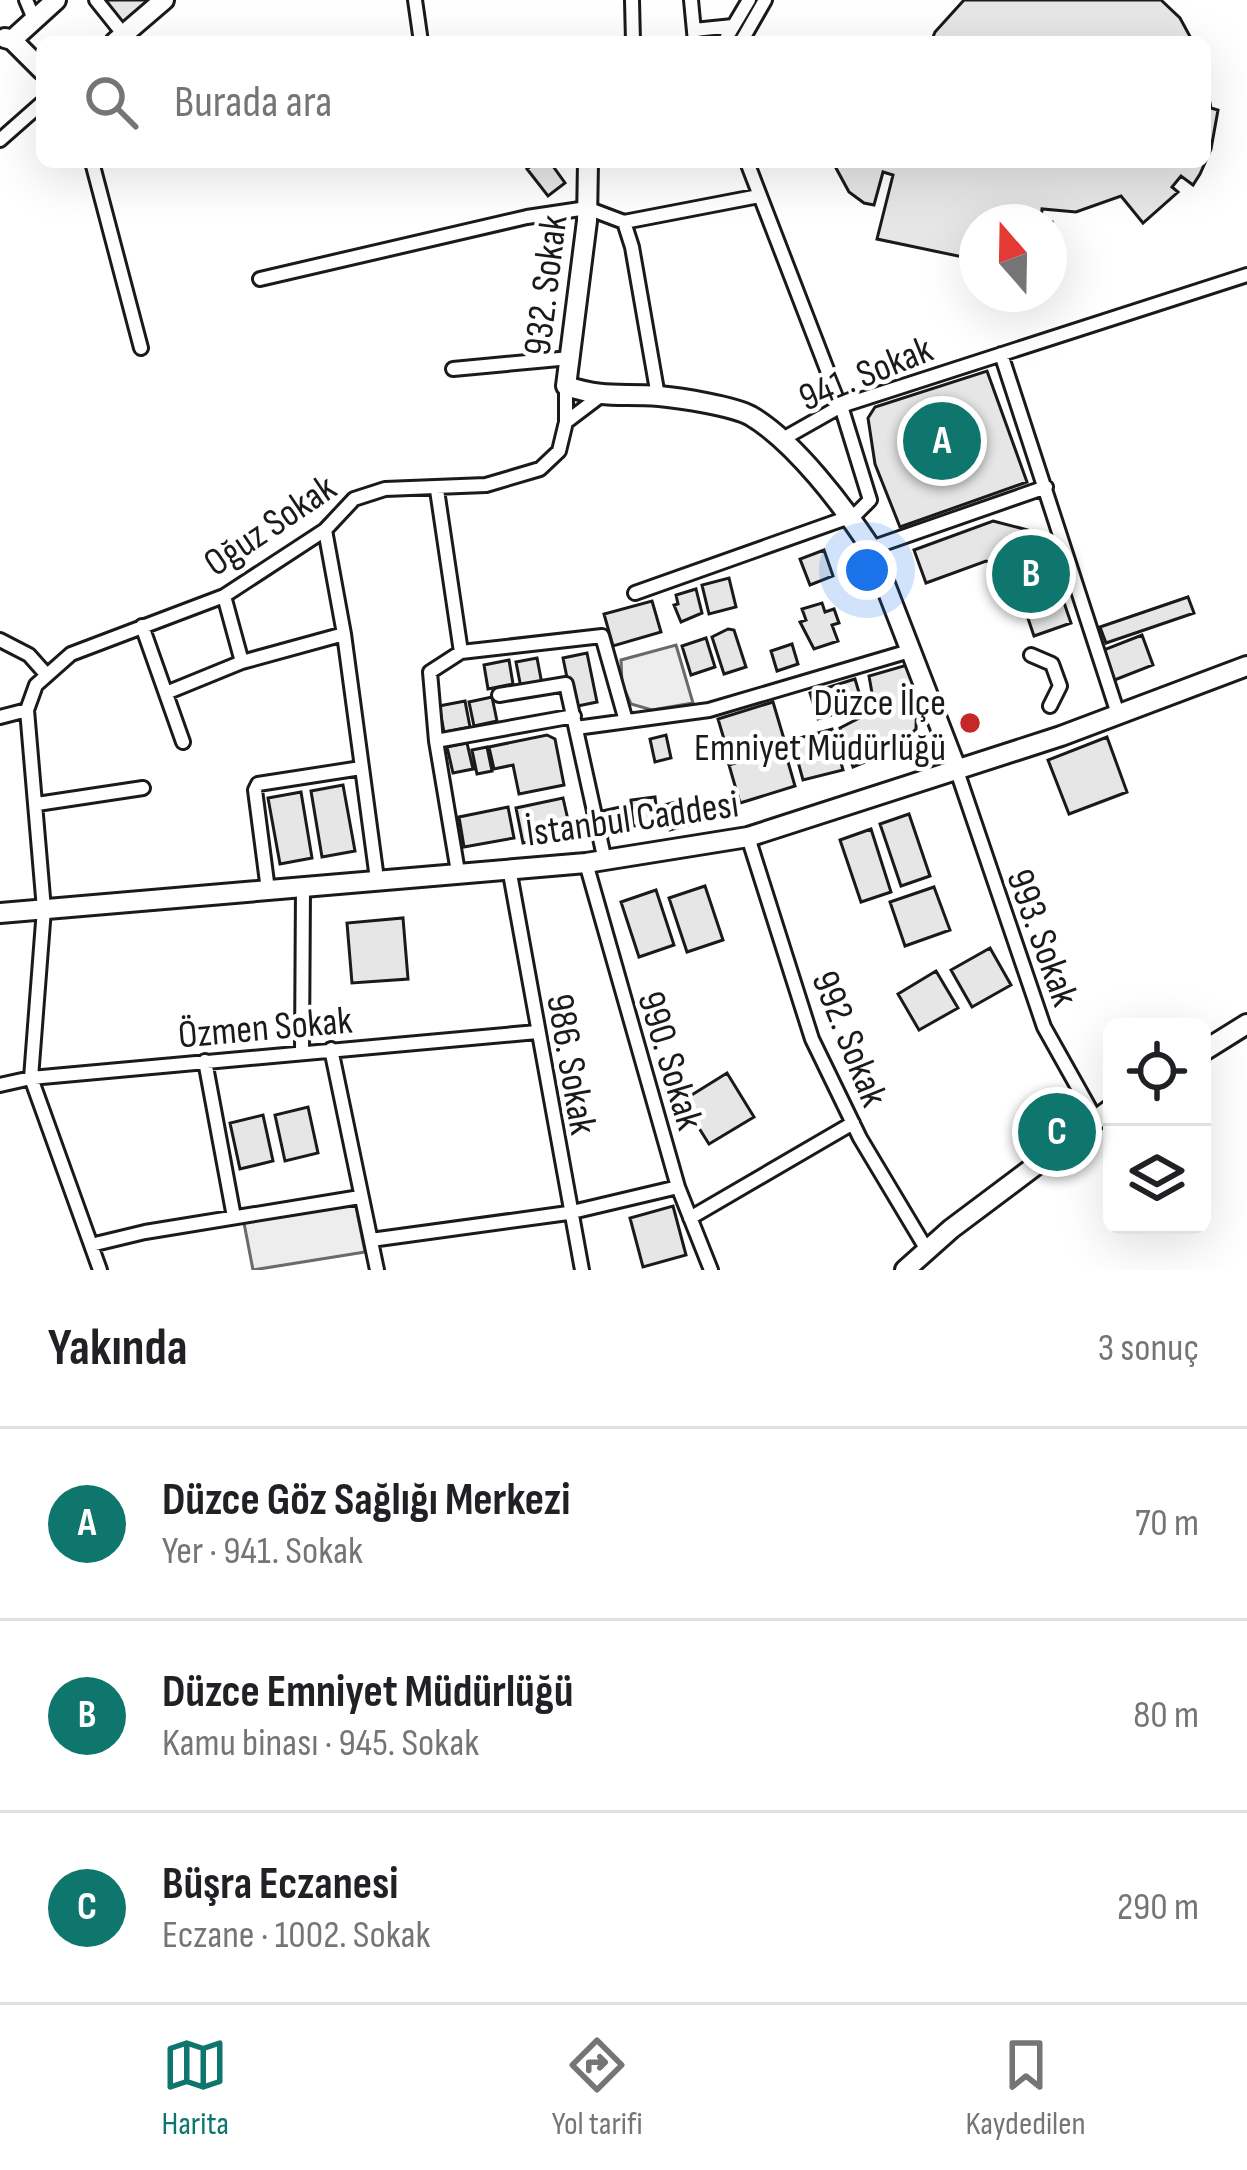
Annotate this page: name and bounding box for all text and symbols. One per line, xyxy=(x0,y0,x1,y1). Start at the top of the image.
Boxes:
search box xyxy=(36,36,1211,168)
icon: search xyxy=(78,69,144,135)
text: Burada ara xyxy=(174,75,332,130)
north arrow xyxy=(959,204,1067,312)
street label: 932. Sokak xyxy=(515,212,578,358)
street label: 941. Sokak xyxy=(792,326,940,422)
pin: A xyxy=(903,396,981,486)
street label: Oğuz Sokak xyxy=(196,465,345,587)
pin: B xyxy=(992,529,1070,619)
your location xyxy=(837,540,897,600)
place label: Düzce İlçe Emniyet Müdürlüğü xyxy=(694,680,946,772)
marker: Düzce İlçe Emniyet Müdürlüğü xyxy=(957,710,983,736)
street label: İstanbul Caddesi xyxy=(523,781,742,858)
street label: 993. Sokak xyxy=(995,863,1088,1013)
street label: 992. Sokak xyxy=(800,964,897,1114)
street label: 990. Sokak xyxy=(626,986,713,1136)
street label: 986. Sokak xyxy=(535,991,606,1138)
street label: Özmen Sokak xyxy=(176,997,354,1060)
map controls xyxy=(1103,1018,1211,1234)
button: locate xyxy=(1103,1018,1211,1126)
pin: C xyxy=(1018,1087,1096,1177)
button: layers xyxy=(1103,1126,1211,1234)
text: Yakında xyxy=(48,1318,188,1379)
text: 3 sonuç xyxy=(1098,1325,1199,1372)
text: Düzce Göz Sağlığı Merkezi xyxy=(162,1473,570,1528)
text: A xyxy=(78,1500,96,1547)
text: 70 m xyxy=(1135,1500,1199,1547)
text: Yer · 941. Sokak xyxy=(162,1528,363,1575)
text: Düzce Emniyet Müdürlüğü xyxy=(162,1665,573,1720)
text: B xyxy=(78,1692,96,1739)
text: 80 m xyxy=(1133,1692,1199,1739)
text: Kamu binası · 945. Sokak xyxy=(162,1720,479,1767)
text: Büşra Eczanesi xyxy=(162,1857,398,1912)
text: C xyxy=(77,1884,97,1931)
text: 290 m xyxy=(1117,1884,1199,1931)
text: Eczane · 1002. Sokak xyxy=(162,1912,430,1959)
tab: Harita xyxy=(161,2032,229,2144)
tab: Yol tarifi xyxy=(552,2032,643,2144)
tab: Kaydedilen xyxy=(965,2032,1086,2144)

